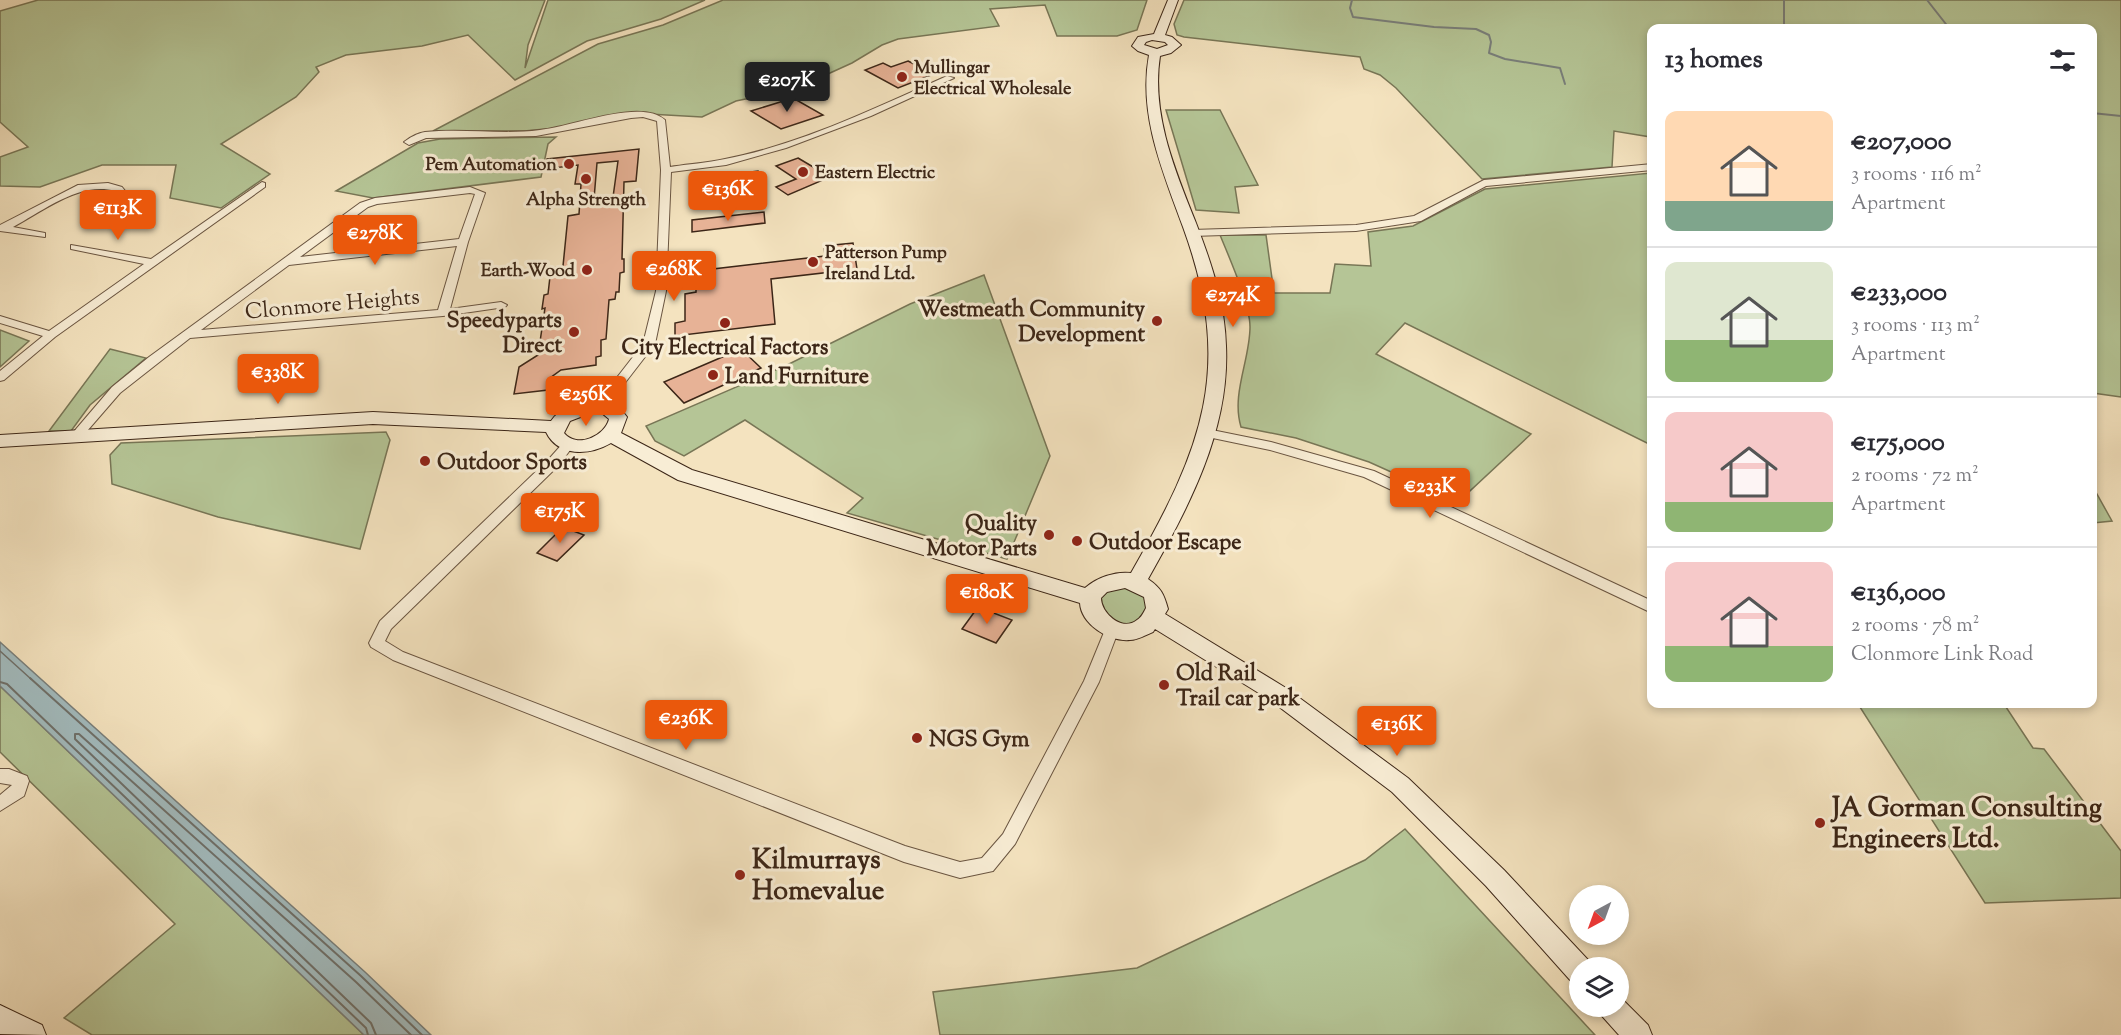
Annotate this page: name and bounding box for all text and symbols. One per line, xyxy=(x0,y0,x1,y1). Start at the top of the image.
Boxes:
text: 13 homes xyxy=(1665,42,1763,79)
icon: filters xyxy=(2046,44,2079,77)
place label: Mullingar Electrical Wholesale xyxy=(914,56,1072,103)
pin: €207K xyxy=(745,62,829,113)
text: €207K xyxy=(759,67,815,96)
marker: Mullingar Electrical Wholesale xyxy=(895,70,909,84)
text: €207,000 xyxy=(1851,124,1951,161)
icon: home xyxy=(1713,135,1785,207)
place label: Pem Automation xyxy=(425,153,557,179)
marker: Pem Automation xyxy=(562,157,576,171)
place label: Eastern Electric xyxy=(815,161,936,187)
text: 3 rooms · 116 m² xyxy=(1851,161,1982,190)
marker: Eastern Electric xyxy=(796,165,810,179)
pin: €136K xyxy=(686,171,770,222)
marker: Alpha Strength xyxy=(579,172,593,186)
text: €136K xyxy=(702,176,754,205)
place label: Alpha Strength xyxy=(526,188,646,214)
pin: €113K xyxy=(76,190,160,241)
text: Apartment xyxy=(1851,190,1946,219)
text: €113K xyxy=(94,195,142,224)
pin: €278K xyxy=(333,215,417,266)
text: €278K xyxy=(347,220,403,249)
place label: Patterson Pump Ireland Ltd. xyxy=(825,241,947,288)
pin: €268K xyxy=(632,251,716,302)
marker: Patterson Pump Ireland Ltd. xyxy=(806,255,820,269)
text: €268K xyxy=(646,256,702,285)
place label: Earth-Wood xyxy=(481,259,576,285)
marker: Earth-Wood xyxy=(580,263,594,277)
text: €233,000 xyxy=(1851,275,1947,312)
pin: €274K xyxy=(1191,277,1275,328)
street label: Clonmore Heights xyxy=(244,282,421,330)
text: €274K xyxy=(1206,282,1260,311)
icon: home xyxy=(1713,286,1785,358)
place label: Westmeath Community Development xyxy=(917,295,1145,352)
place label: Speedyparts Direct xyxy=(447,306,562,363)
text: 3 rooms · 113 m² xyxy=(1851,312,1980,341)
marker: Westmeath Community Development xyxy=(1150,314,1164,328)
marker: City Electrical Factors xyxy=(718,316,732,330)
marker: Speedyparts Direct xyxy=(567,325,581,339)
place label: City Electrical Factors xyxy=(622,333,829,365)
text: Apartment xyxy=(1851,341,1946,370)
pin: €338K xyxy=(236,354,320,405)
text: €338K xyxy=(252,359,304,388)
place label: Land Furniture xyxy=(725,362,869,394)
marker: Land Furniture xyxy=(706,368,720,382)
pin: €256K xyxy=(544,376,628,427)
text: €256K xyxy=(560,381,612,410)
text: €175,000 xyxy=(1851,425,1945,462)
icon: home xyxy=(1713,436,1785,508)
place label: Outdoor Sports xyxy=(437,448,587,480)
marker: Outdoor Sports xyxy=(418,454,432,468)
text: 2 rooms · 72 m² xyxy=(1851,462,1979,491)
pin: €233K xyxy=(1388,468,1472,519)
text: €233K xyxy=(1404,473,1456,502)
text: Apartment xyxy=(1851,491,1946,520)
pin: €175K xyxy=(518,493,602,544)
text: €175K xyxy=(535,498,585,527)
place label: Quality Motor Parts xyxy=(926,509,1037,566)
marker: Quality Motor Parts xyxy=(1042,528,1056,542)
place label: Outdoor Escape xyxy=(1089,528,1241,560)
marker: Outdoor Escape xyxy=(1070,534,1084,548)
pin: €180K xyxy=(945,574,1029,625)
text: €136,000 xyxy=(1851,575,1946,612)
text: €180K xyxy=(960,579,1014,608)
icon: home xyxy=(1713,586,1785,658)
text: 2 rooms · 78 m² xyxy=(1851,612,1980,641)
text: Clonmore Link Road xyxy=(1851,641,2033,670)
place label: Old Rail Trail car park xyxy=(1176,659,1300,716)
marker: Old Rail Trail car park xyxy=(1157,678,1171,692)
pin: €236K xyxy=(644,700,728,751)
text: €236K xyxy=(659,705,713,734)
pin: €136K xyxy=(1355,706,1439,757)
text: €136K xyxy=(1371,711,1423,740)
place label: NGS Gym xyxy=(929,725,1030,757)
marker: NGS Gym xyxy=(910,731,924,745)
place label: JA Gorman Consulting Engineers Ltd. xyxy=(1830,790,2102,860)
marker: JA Gorman Consulting Engineers Ltd. xyxy=(1813,816,1827,830)
place label: Kilmurrays Homevalue xyxy=(752,842,884,912)
marker: Kilmurrays Homevalue xyxy=(733,868,747,882)
north arrow xyxy=(1569,885,1629,945)
map controls xyxy=(1569,885,1629,1017)
button: layers xyxy=(1569,957,1629,1017)

